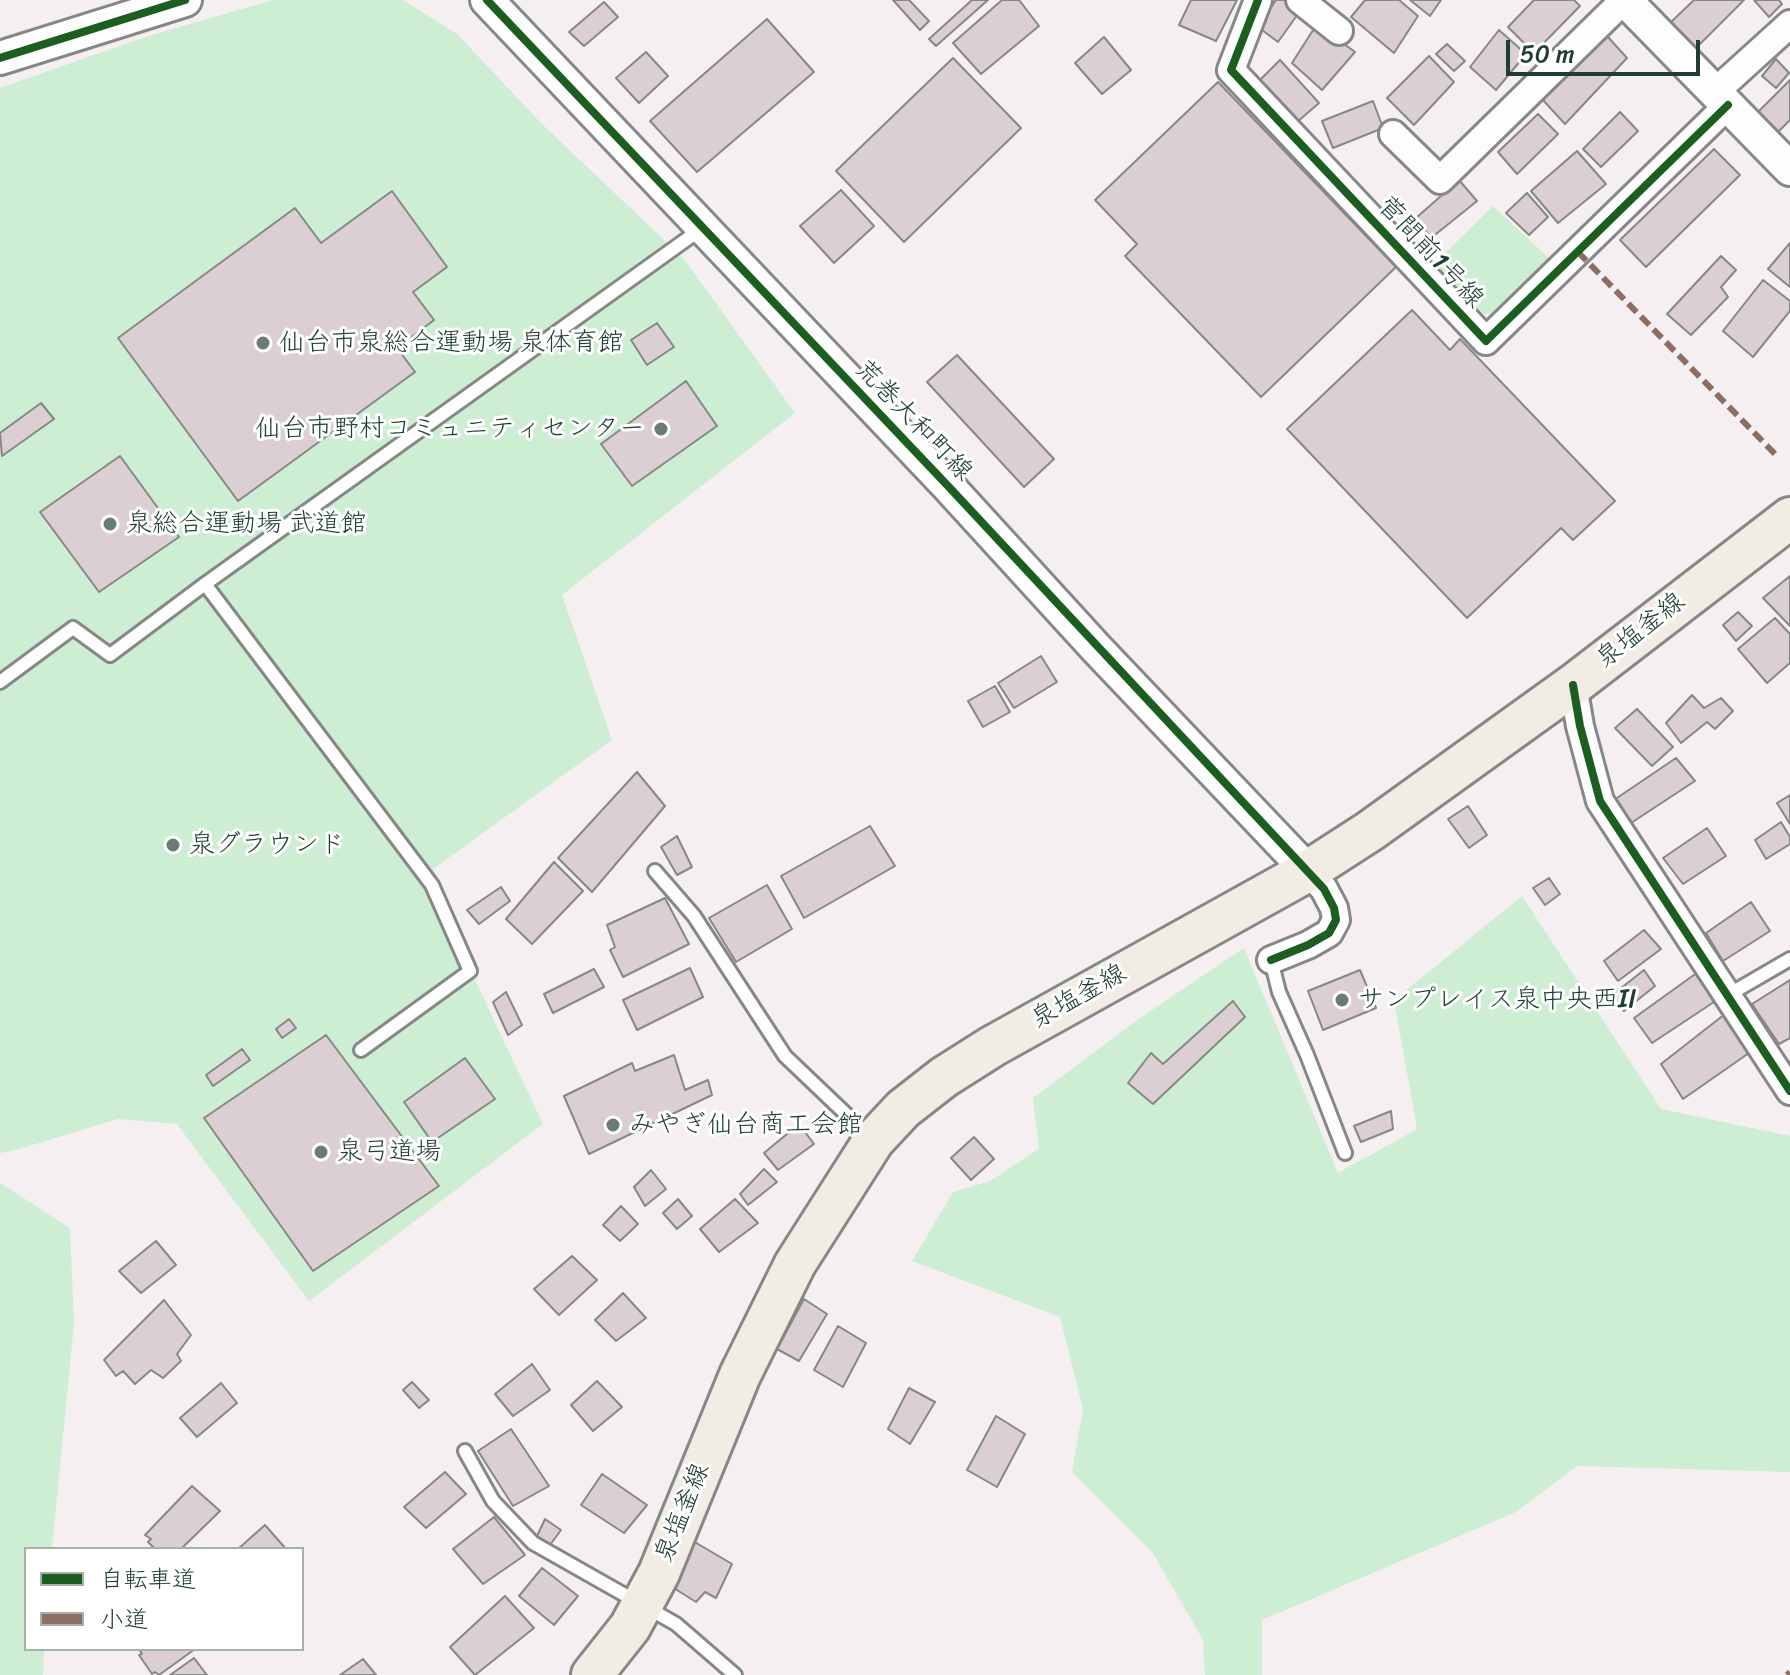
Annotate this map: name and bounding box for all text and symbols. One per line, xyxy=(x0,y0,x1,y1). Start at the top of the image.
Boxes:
scale bar xyxy=(1510,24,1704,74)
text: 50 m xyxy=(1520,33,1575,75)
street label: 菅間前1号線 xyxy=(1370,191,1490,315)
place label: 仙台市泉総合運動場 泉体育館 xyxy=(279,327,624,359)
marker: 仙台市泉総合運動場 泉体育館 xyxy=(254,334,272,352)
street label: 荒巻大和町線 xyxy=(848,354,978,488)
place label: 仙台市野村コミュニティセンター xyxy=(255,413,645,445)
marker: 仙台市野村コミュニティセンター xyxy=(652,420,670,438)
place label: 泉総合運動場 武道館 xyxy=(126,508,367,540)
marker: 泉総合運動場 武道館 xyxy=(101,515,119,533)
street label: 泉塩釜線 xyxy=(1590,587,1692,675)
place label: 泉グラウンド xyxy=(189,829,345,861)
marker: 泉グラウンド xyxy=(164,836,182,854)
street label: 泉塩釜線 xyxy=(1026,958,1132,1036)
place label: サンプレイス泉中央西II xyxy=(1358,984,1636,1016)
marker: サンプレイス泉中央西II xyxy=(1333,991,1351,1009)
place label: みやぎ仙台商工会館 xyxy=(629,1109,863,1141)
marker: みやぎ仙台商工会館 xyxy=(604,1116,622,1134)
place label: 泉弓道場 xyxy=(337,1136,441,1168)
marker: 泉弓道場 xyxy=(312,1143,330,1161)
street label: 泉塩釜線 xyxy=(649,1459,717,1567)
legend xyxy=(24,1547,304,1651)
text: 自転車道 xyxy=(100,1558,196,1600)
text: 小道 xyxy=(100,1598,148,1640)

